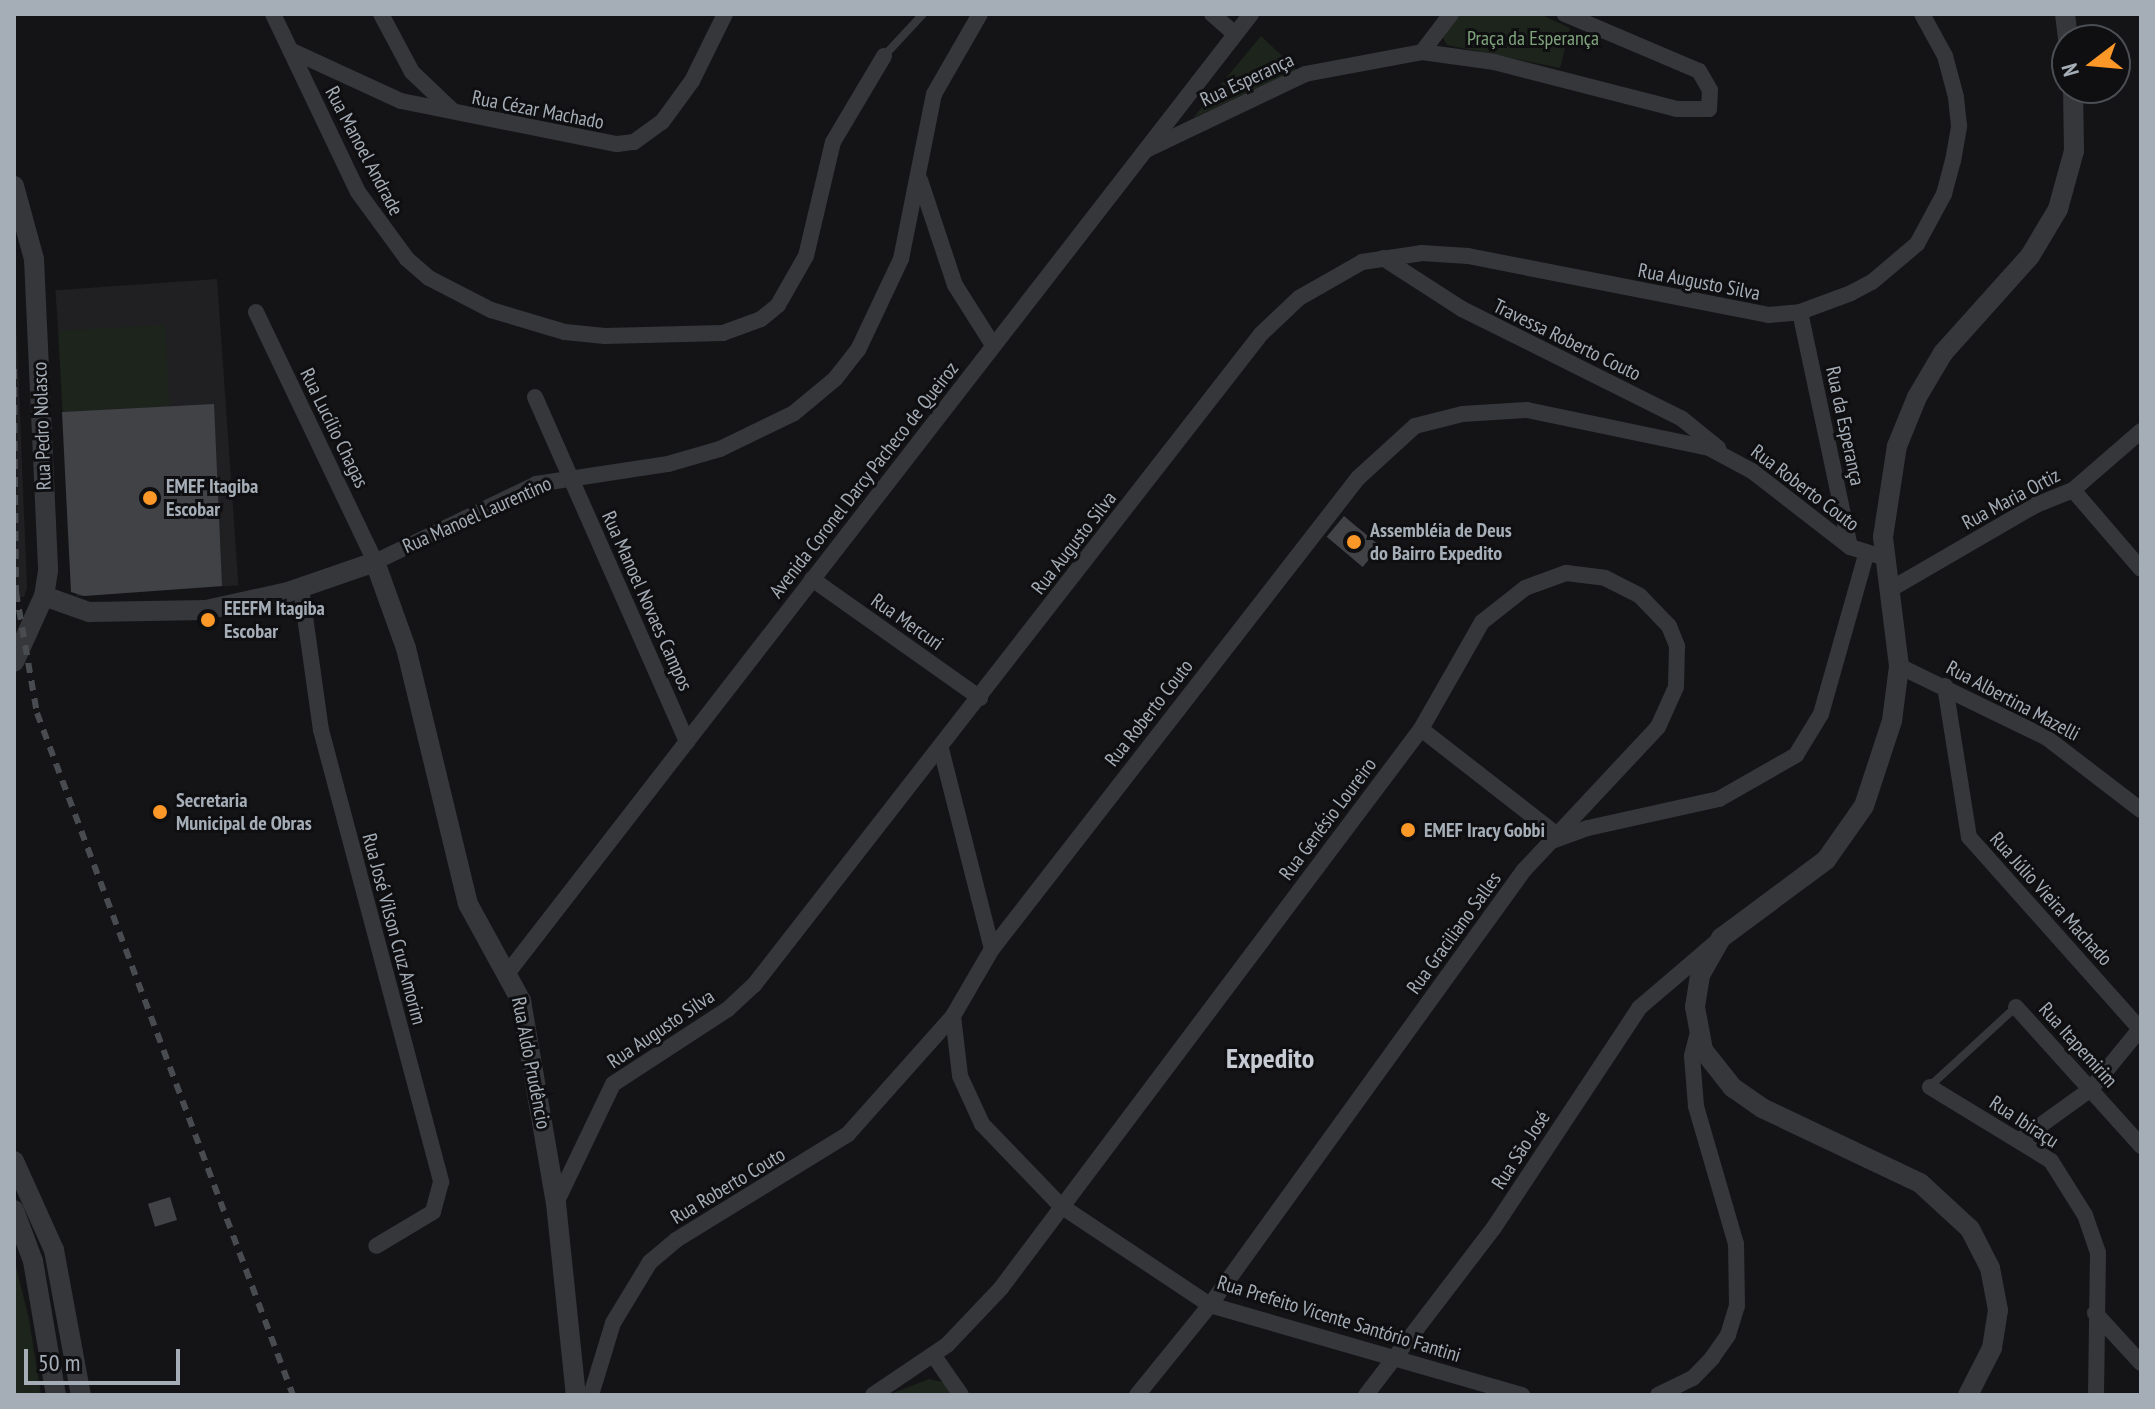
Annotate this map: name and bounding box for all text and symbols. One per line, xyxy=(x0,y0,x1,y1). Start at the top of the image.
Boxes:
north arrow xyxy=(2051,24,2131,104)
park label: Praça da Esperança xyxy=(1467,26,1599,50)
street label: Rua Esperança xyxy=(1197,48,1297,112)
text: N xyxy=(2055,60,2085,80)
street label: Rua Manoel Andrade xyxy=(320,82,408,220)
street label: Rua Cézar Machado xyxy=(470,85,606,135)
street label: Rua Augusto Silva xyxy=(1636,258,1762,306)
street label: Travessa Roberto Couto xyxy=(1489,294,1645,386)
street label: Avenida Coronel Darcy Pacheco de Queiroz xyxy=(764,357,964,603)
street label: Rua Pedro Nolasco xyxy=(28,361,56,491)
street label: Rua Lucílio Chagas xyxy=(295,364,373,492)
street label: Rua da Esperança xyxy=(1821,364,1869,488)
street label: Rua Roberto Couto xyxy=(1746,440,1864,536)
street label: Rua Maria Ortiz xyxy=(1958,463,2064,535)
street label: Rua Manoel Laurentino xyxy=(399,471,555,559)
place label: EMEF Itagiba Escobar xyxy=(166,474,258,521)
street label: Rua Augusto Silva xyxy=(1026,487,1122,599)
marker: EMEF Itagiba Escobar xyxy=(141,489,159,507)
street label: Rua Manoel Novaes Campos xyxy=(597,507,697,695)
place label: Assembléia de Deus do Bairro Expedito xyxy=(1370,518,1512,565)
marker: Assembléia de Deus do Bairro Expedito xyxy=(1345,533,1363,551)
street label: Rua Mercuri xyxy=(866,588,948,656)
place label: EEEFM Itagiba Escobar xyxy=(224,596,325,643)
marker: EEEFM Itagiba Escobar xyxy=(199,611,217,629)
street label: Rua Roberto Couto xyxy=(1100,655,1198,771)
street label: Rua Albertina Mazelli xyxy=(1942,656,2084,746)
street label: Rua Genésio Loureiro xyxy=(1274,753,1382,885)
place label: Secretaria Municipal de Obras xyxy=(176,788,312,835)
marker: Secretaria Municipal de Obras xyxy=(151,803,169,821)
place label: EMEF Iracy Gobbi xyxy=(1424,818,1546,842)
marker: EMEF Iracy Gobbi xyxy=(1399,821,1417,839)
street label: Rua Júlio Vieira Machado xyxy=(1985,827,2117,971)
street label: Rua José Vilson Cruz Amorim xyxy=(357,830,431,1028)
street label: Rua Graciliano Salles xyxy=(1402,867,1506,999)
street label: Rua Augusto Silva xyxy=(603,984,719,1074)
street label: Rua Aldo Prudêncio xyxy=(506,995,556,1131)
street label: Rua Itapemirim xyxy=(2034,998,2122,1092)
district label: Expedito xyxy=(1226,1041,1314,1075)
street label: Rua Ibiraçu xyxy=(1985,1091,2063,1153)
street label: Rua São José xyxy=(1487,1106,1555,1194)
street label: Rua Roberto Couto xyxy=(667,1142,789,1230)
street label: Rua Prefeito Vicente Santório Fantini xyxy=(1214,1270,1464,1368)
scale bar xyxy=(28,1333,184,1383)
text: 50 m xyxy=(38,1347,80,1378)

